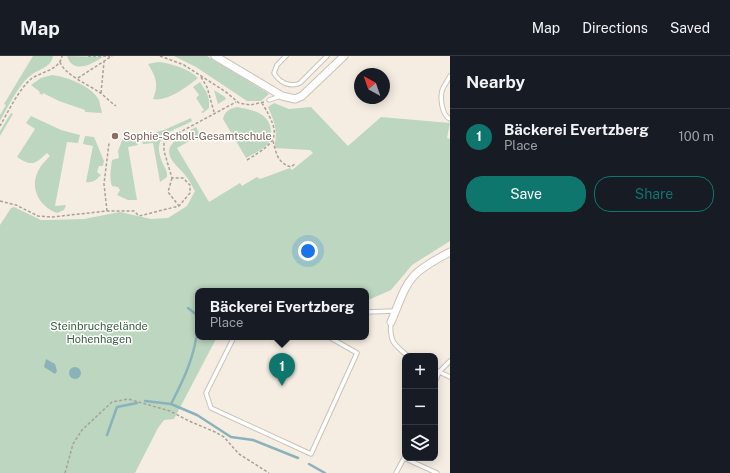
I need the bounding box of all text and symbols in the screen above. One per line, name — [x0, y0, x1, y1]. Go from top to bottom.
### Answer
text: Map — [20, 17, 60, 39]
text: Map — [532, 20, 560, 36]
text: Directions — [582, 20, 648, 36]
text: Saved — [670, 20, 710, 36]
north arrow — [354, 68, 390, 104]
text: Nearby — [466, 72, 525, 92]
text: Bäckerei Evertzberg — [504, 121, 649, 138]
text: 1 — [476, 129, 482, 144]
text: 100 m — [678, 129, 714, 144]
place label: Sophie-Scholl-Gesamtschule — [123, 130, 272, 142]
marker: Sophie-Scholl-Gesamtschule — [110, 131, 120, 141]
text: Place — [504, 138, 538, 153]
button: Save — [466, 176, 586, 212]
button: Share — [594, 176, 714, 212]
your location — [298, 241, 318, 261]
popup — [195, 288, 369, 340]
text: Bäckerei Evertzberg — [210, 298, 354, 315]
text: Place — [210, 315, 243, 330]
park label: Steinbruchgelände Hohenhagen — [50, 320, 148, 345]
pin: 1 — [269, 353, 295, 386]
map controls — [402, 353, 438, 461]
button: + — [402, 353, 438, 389]
button: − — [402, 389, 438, 425]
button: layers — [402, 425, 438, 461]

